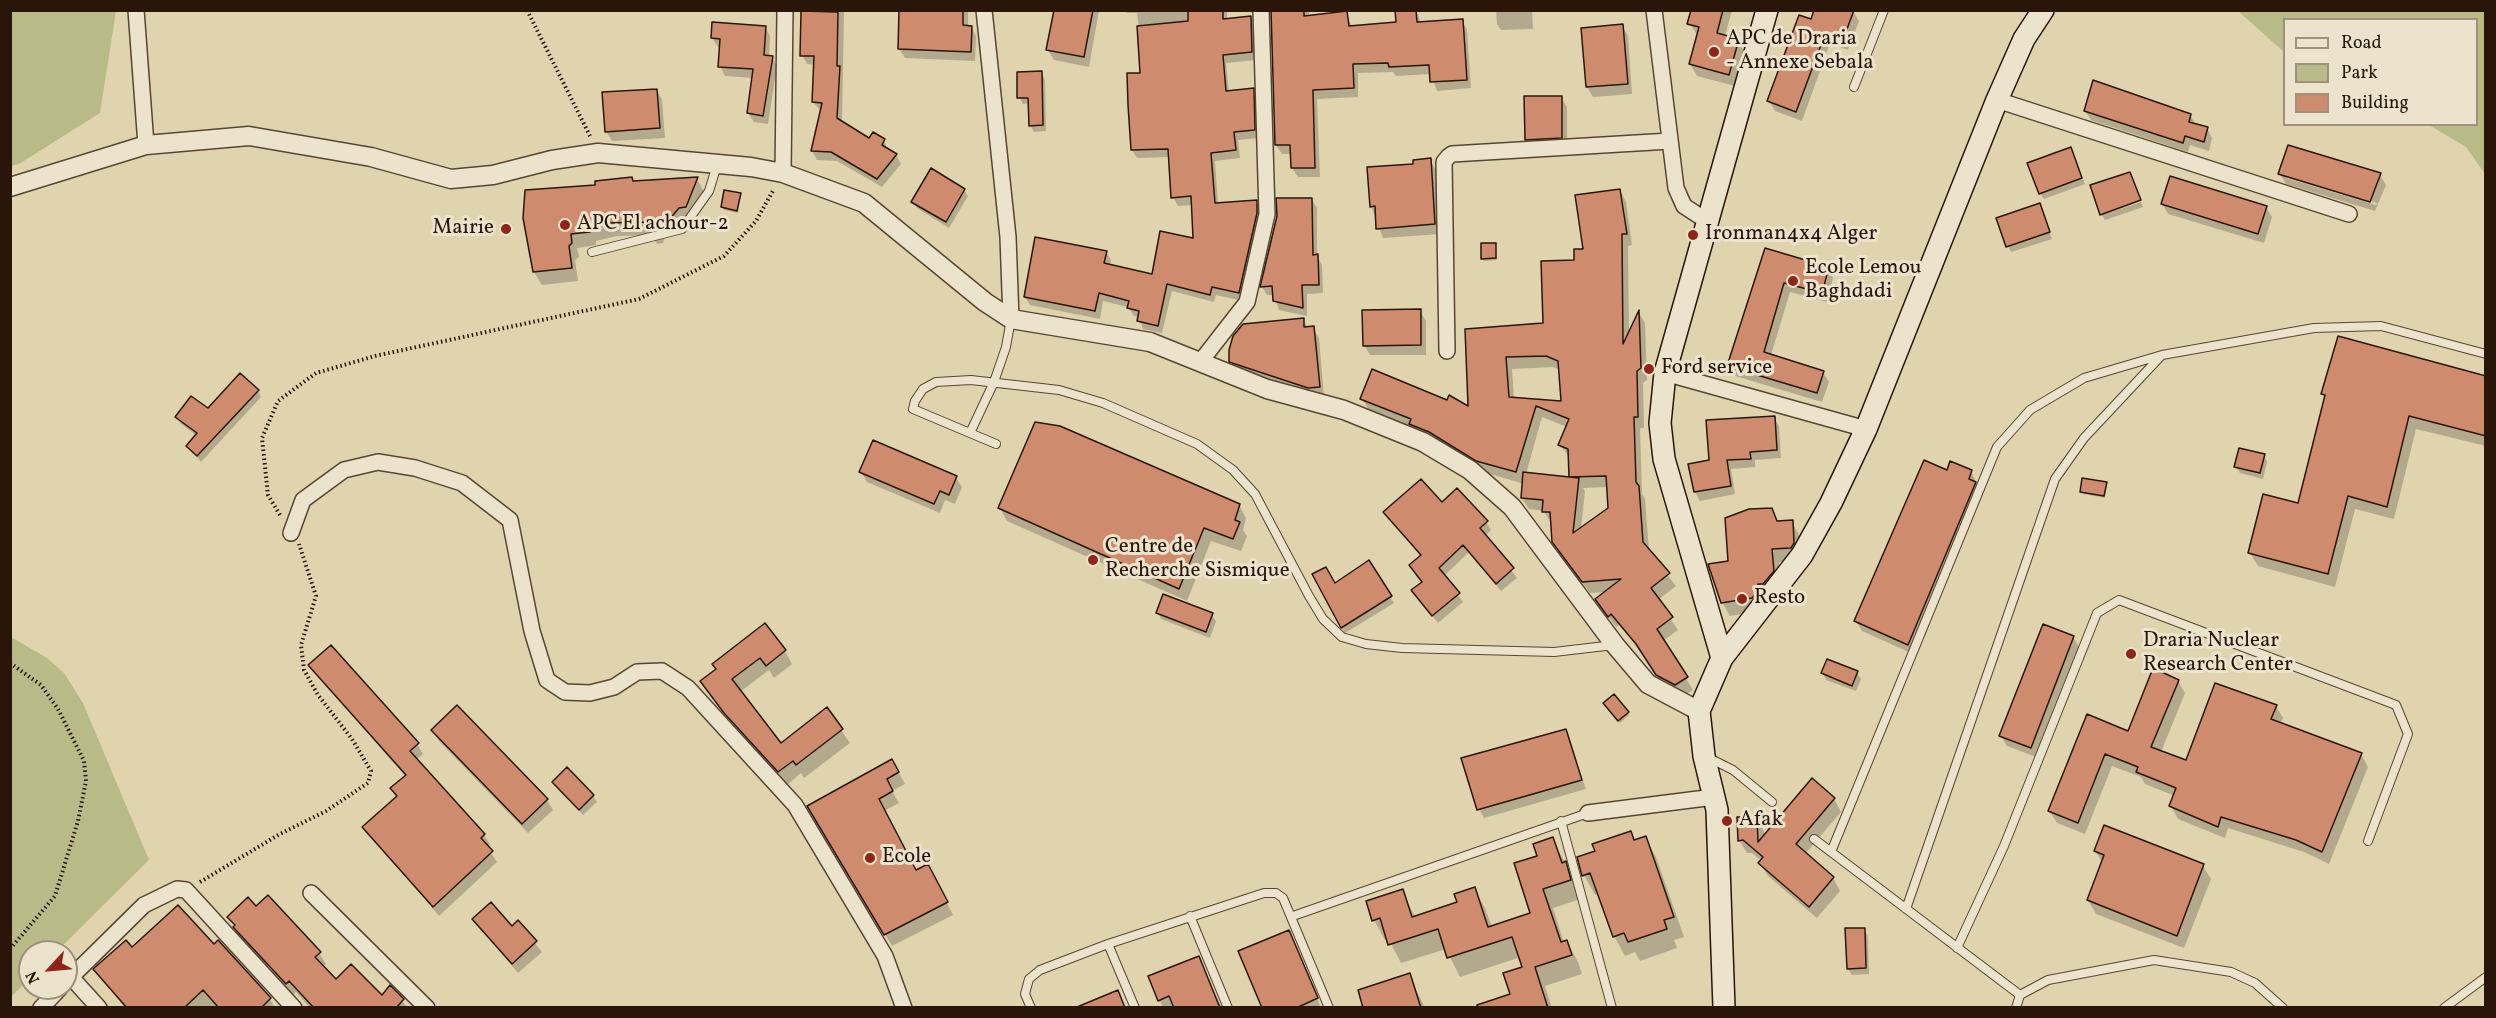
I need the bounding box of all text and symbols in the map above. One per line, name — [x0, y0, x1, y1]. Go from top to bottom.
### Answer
legend — [2283, 18, 2478, 126]
place label: APC de Draria - Annexe Sebala — [1726, 27, 1874, 77]
text: Road — [2341, 31, 2382, 56]
marker: APC de Draria - Annexe Sebala — [1707, 45, 1721, 59]
text: Park — [2341, 61, 2378, 86]
text: Building — [2341, 91, 2409, 116]
place label: APC El achour-2 — [577, 212, 729, 238]
place label: Mairie — [433, 216, 494, 242]
marker: APC El achour-2 — [558, 218, 572, 232]
marker: Mairie — [499, 222, 513, 236]
place label: Ironman4x4 Alger — [1705, 222, 1877, 248]
marker: Ironman4x4 Alger — [1686, 228, 1700, 242]
place label: Ecole Lemou Baghdadi — [1805, 256, 1922, 306]
marker: Ecole Lemou Baghdadi — [1786, 274, 1800, 288]
place label: Ford service — [1661, 356, 1772, 382]
marker: Ford service — [1642, 362, 1656, 376]
place label: Centre de Recherche Sismique — [1105, 535, 1290, 585]
marker: Centre de Recherche Sismique — [1086, 553, 1100, 567]
place label: Resto — [1754, 586, 1805, 612]
marker: Resto — [1735, 592, 1749, 606]
place label: Draria Nuclear Research Center — [2143, 629, 2293, 679]
marker: Draria Nuclear Research Center — [2124, 647, 2138, 661]
place label: Afak — [1739, 808, 1783, 834]
marker: Afak — [1720, 814, 1734, 828]
place label: Ecole — [882, 845, 931, 871]
marker: Ecole — [863, 851, 877, 865]
north arrow — [18, 940, 78, 1000]
text: N — [21, 967, 46, 987]

